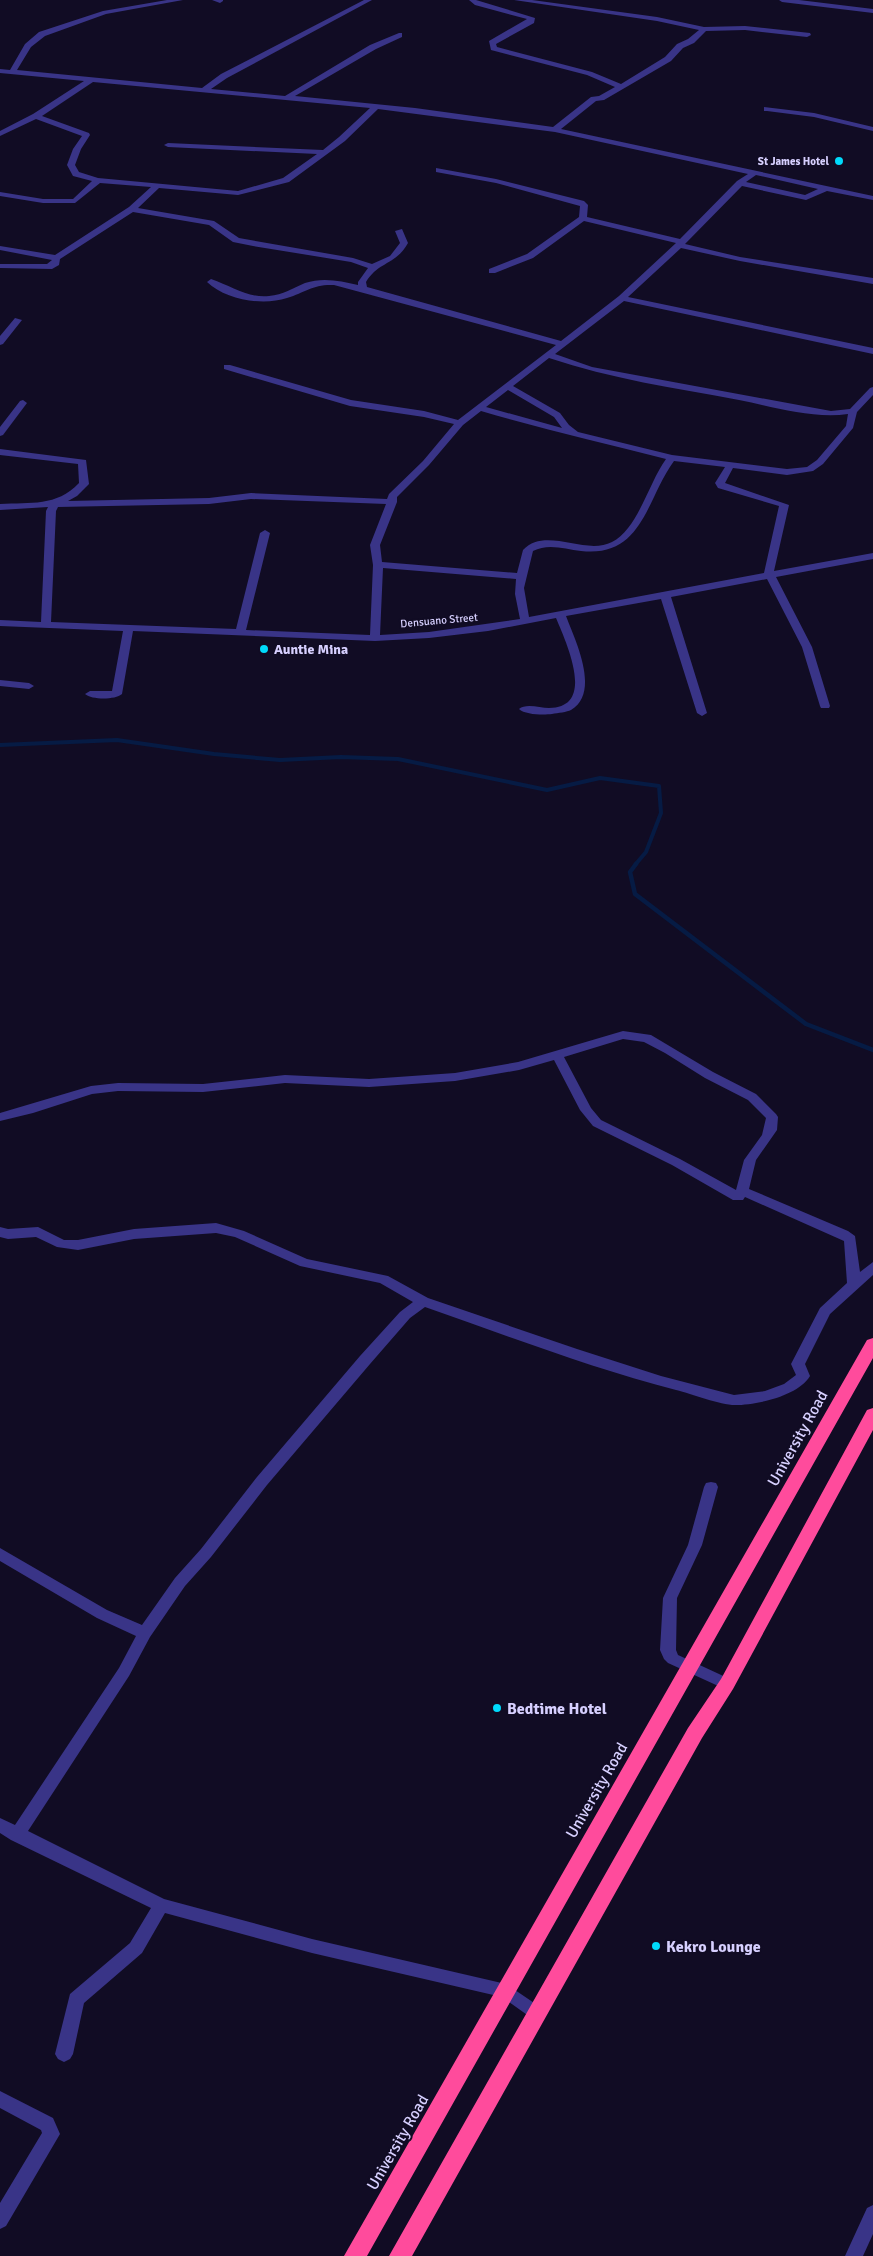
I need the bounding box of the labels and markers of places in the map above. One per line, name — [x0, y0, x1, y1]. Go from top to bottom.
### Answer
place label: St James Hotel — [758, 155, 830, 168]
marker: St James Hotel — [833, 155, 845, 167]
place label: Auntie Mina — [274, 641, 348, 658]
marker: Auntie Mina — [258, 643, 270, 655]
place label: Bedtime Hotel — [507, 1699, 607, 1719]
marker: Bedtime Hotel — [491, 1702, 503, 1714]
place label: Kekro Lounge — [666, 1937, 761, 1957]
marker: Kekro Lounge — [650, 1940, 662, 1952]

